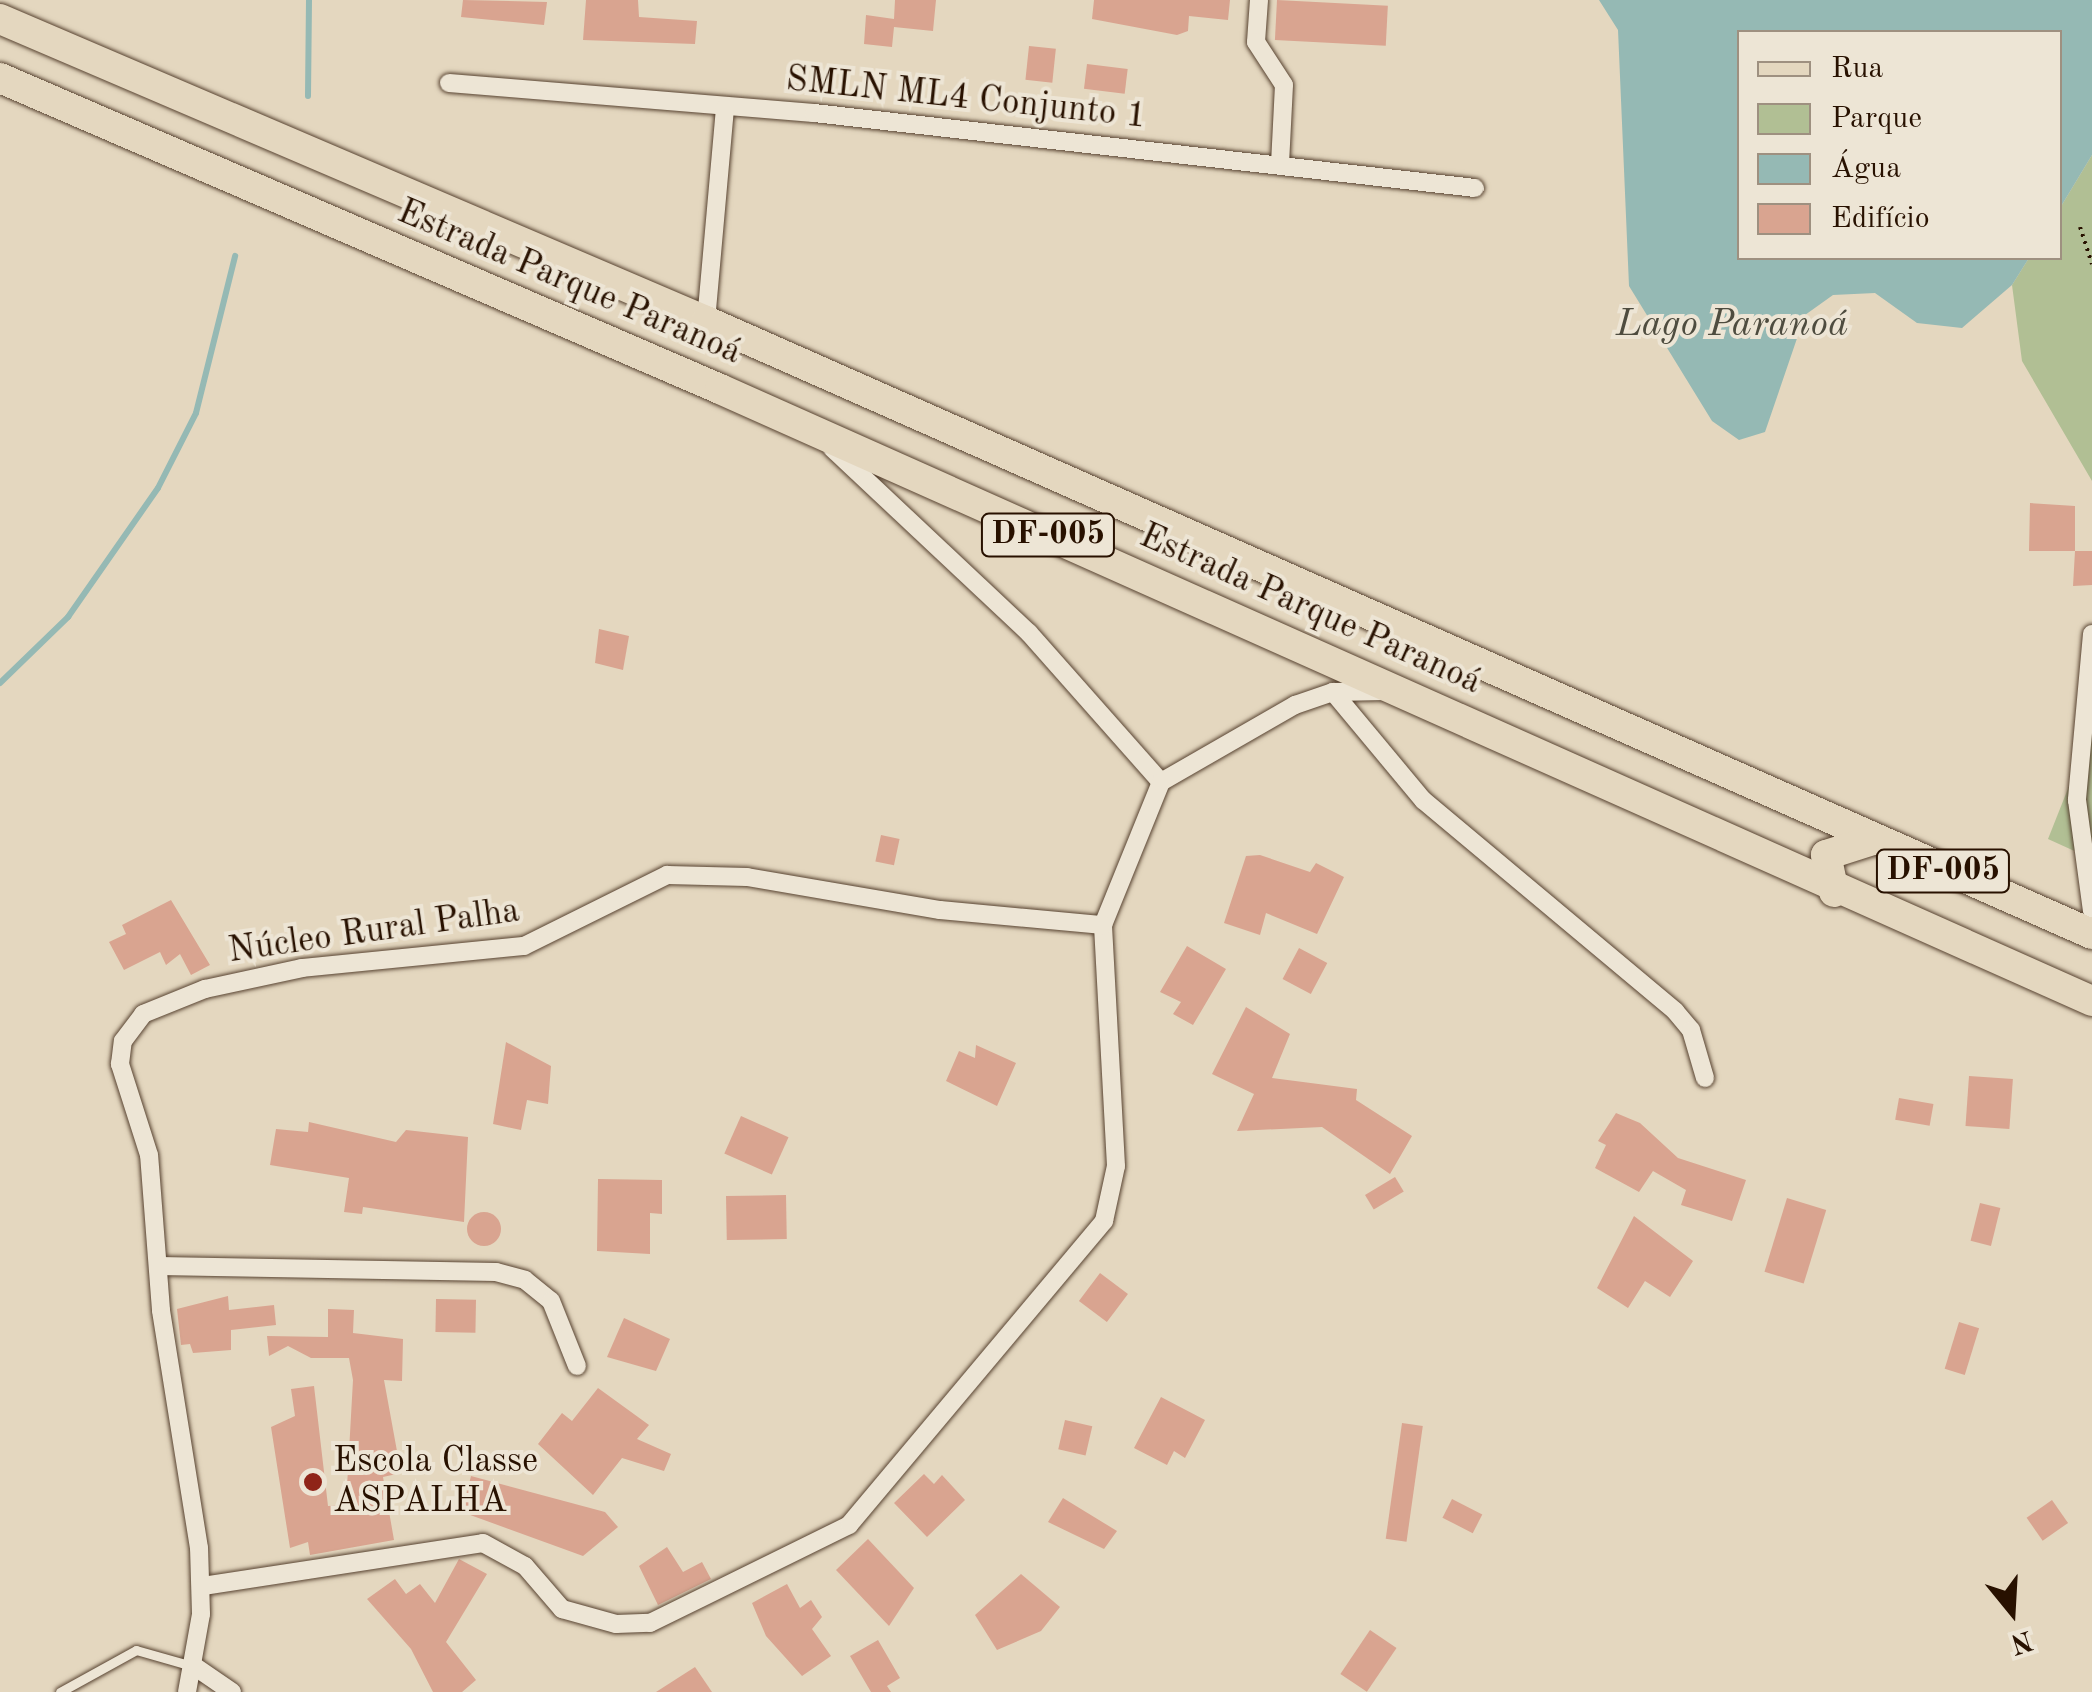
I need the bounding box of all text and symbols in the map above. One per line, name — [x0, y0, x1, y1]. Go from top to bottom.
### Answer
legend — [1737, 30, 2062, 260]
text: Rua — [1831, 54, 1883, 84]
street label: SMLN ML4 Conjunto 1 — [784, 59, 1148, 139]
text: Parque — [1831, 104, 1922, 134]
text: Água — [1831, 154, 1901, 184]
street label: Estrada Parque Paranoá — [391, 192, 747, 374]
text: Edifício — [1831, 204, 1930, 234]
water label: Lago Paranoá — [1616, 303, 1848, 349]
road number: DF-005 — [980, 508, 1116, 562]
street label: Estrada Parque Paranoá — [1133, 516, 1487, 704]
road number: DF-005 — [1876, 844, 2010, 898]
street label: Núcleo Rural Palha — [226, 891, 522, 973]
place label: Escola Classe ASPALHA — [333, 1441, 538, 1523]
marker: Escola Classe ASPALHA — [302, 1471, 324, 1493]
north arrow — [1962, 1562, 2062, 1662]
text: N — [2007, 1624, 2036, 1657]

